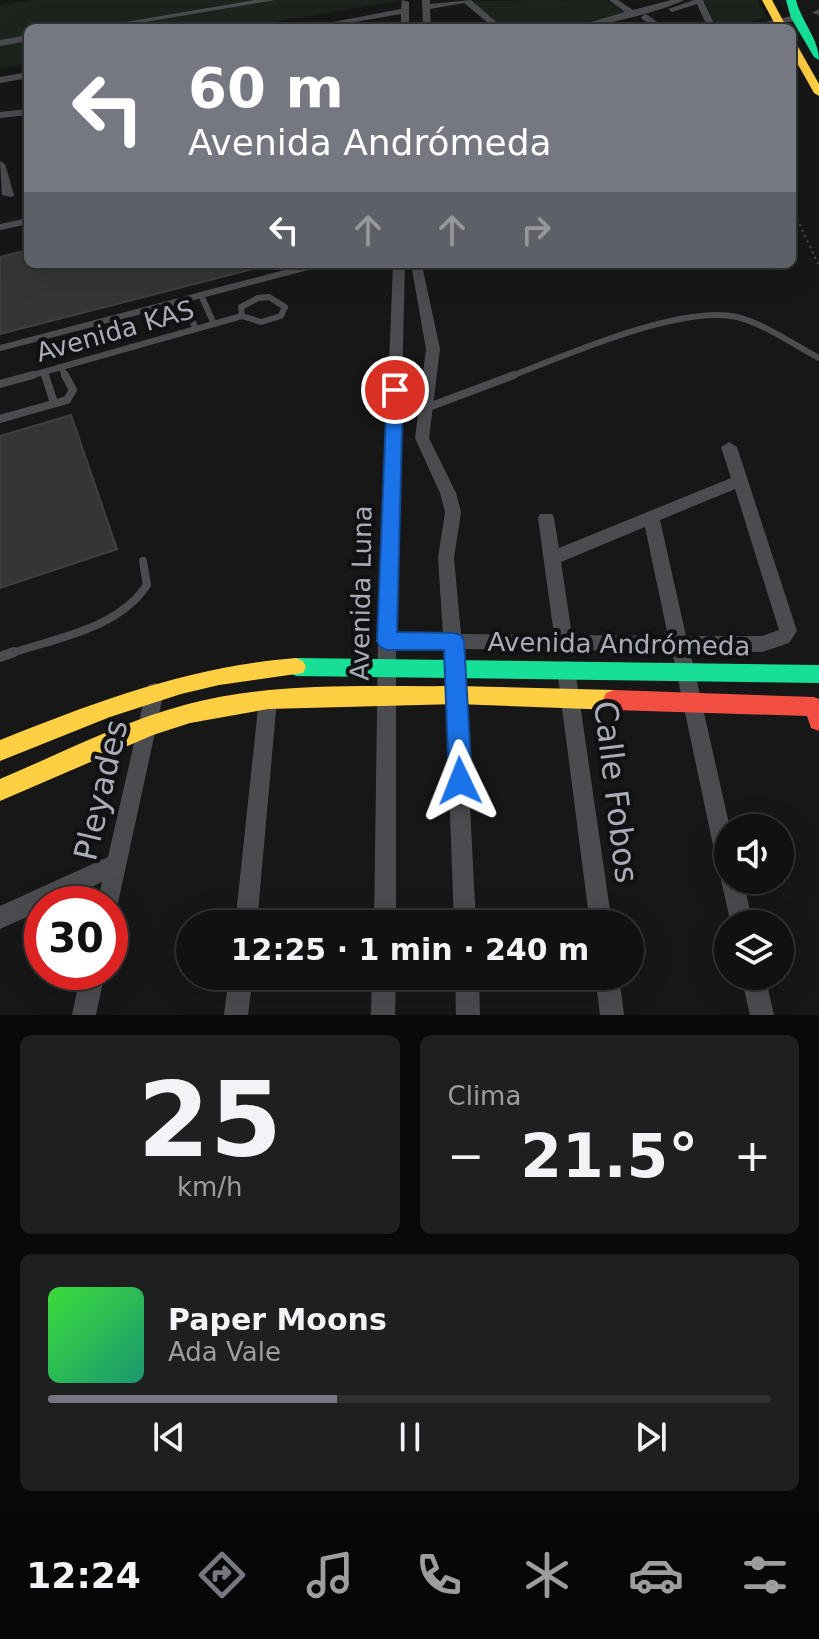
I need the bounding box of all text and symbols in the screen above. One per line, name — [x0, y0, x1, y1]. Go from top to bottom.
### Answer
text: 60 m — [188, 55, 344, 120]
icon: left — [56, 56, 160, 160]
text: Avenida Andrómeda — [188, 122, 552, 163]
icon: left — [262, 208, 306, 252]
icon: ahead — [346, 208, 390, 252]
icon: ahead — [430, 208, 474, 252]
icon: right — [514, 208, 558, 252]
street label: Avenida KAS — [33, 294, 197, 368]
pin — [361, 356, 429, 424]
icon: arrive — [373, 368, 417, 412]
street label: Avenida Luna — [344, 505, 378, 681]
street label: Avenida Andrómeda — [487, 627, 751, 661]
street label: Calle Fobos — [586, 699, 646, 885]
street label: Pleyades — [66, 716, 136, 864]
position arrow — [418, 739, 502, 823]
map controls — [714, 814, 794, 990]
button: sound — [714, 814, 794, 894]
speed limit sign: 30 — [24, 886, 128, 990]
button: layers — [714, 910, 794, 990]
text: 12:25 · 1 min · 240 m — [231, 932, 589, 967]
text: 25 — [137, 1059, 282, 1181]
text: Clima — [448, 1081, 521, 1111]
text: 21.5° — [520, 1121, 698, 1191]
text: − — [448, 1130, 484, 1181]
text: + — [734, 1130, 771, 1181]
text: km/h — [177, 1172, 243, 1202]
text: Paper Moons — [168, 1302, 387, 1337]
text: Ada Vale — [168, 1337, 281, 1367]
icon: previous — [147, 1415, 191, 1459]
icon: pause — [388, 1415, 432, 1459]
icon: next — [629, 1415, 673, 1459]
icon: directions — [194, 1547, 250, 1603]
icon: music — [302, 1547, 358, 1603]
icon: phone — [411, 1547, 467, 1603]
icon: climate — [519, 1547, 575, 1603]
icon: car — [628, 1547, 684, 1603]
icon: filters — [737, 1547, 793, 1603]
text: 12:24 — [26, 1555, 141, 1596]

